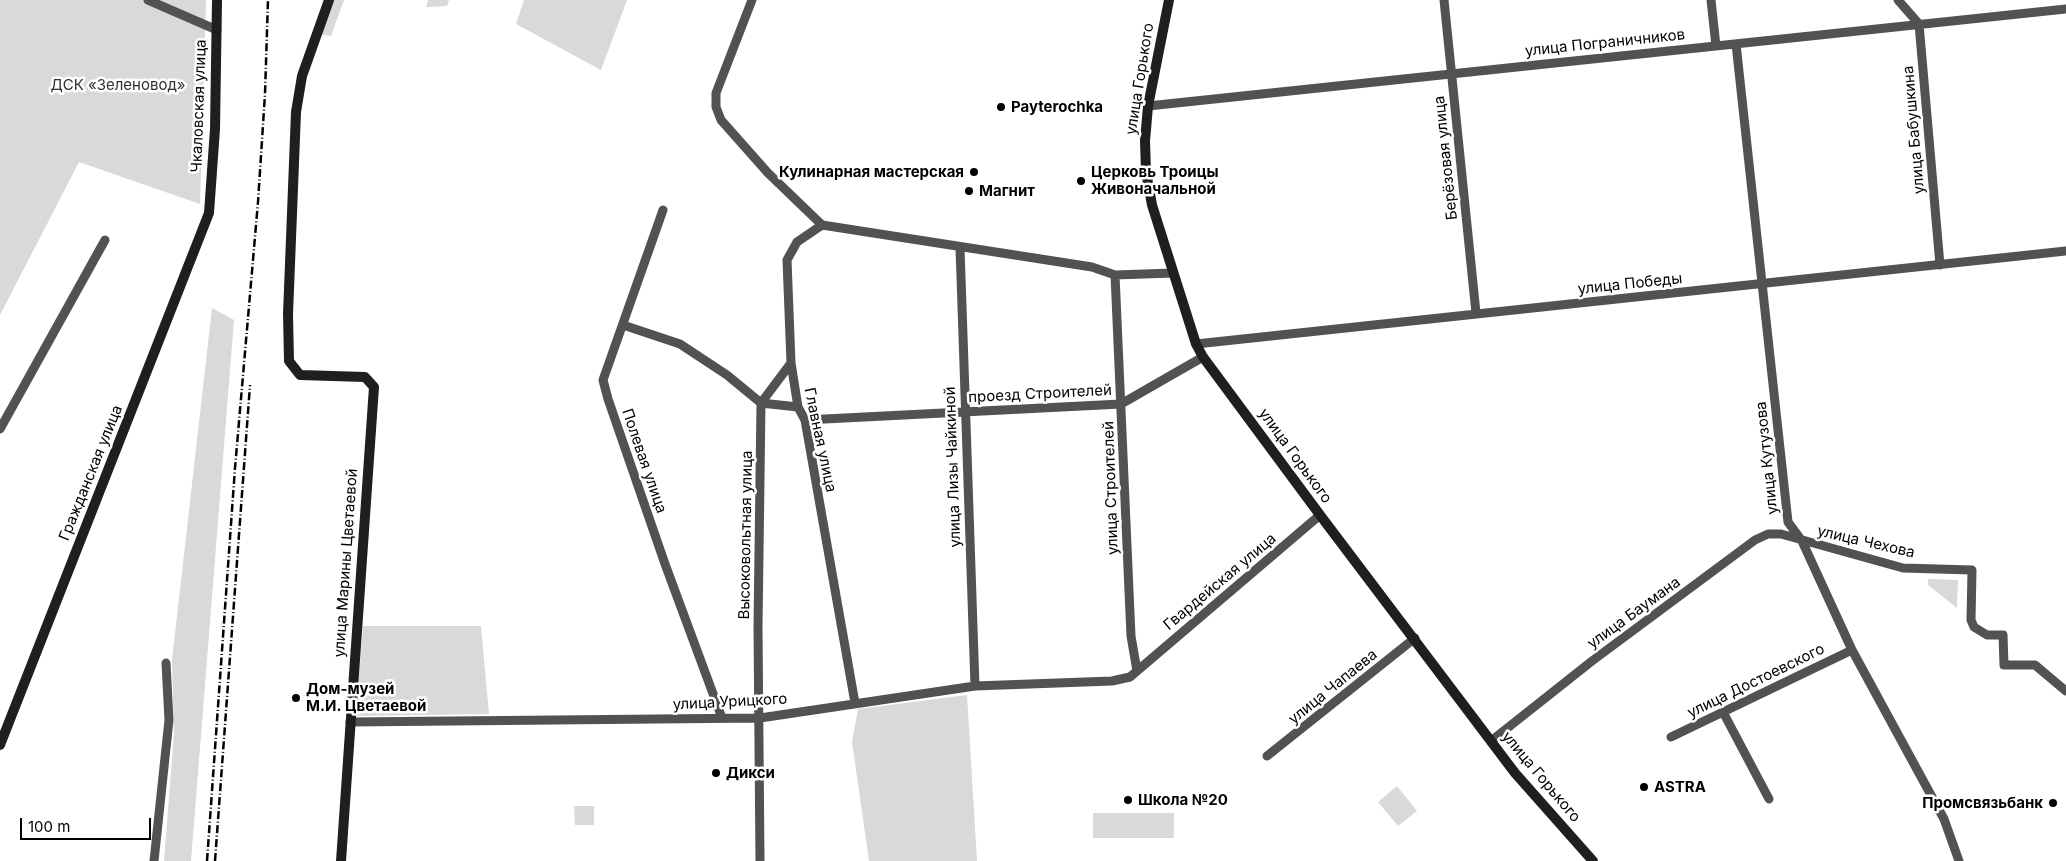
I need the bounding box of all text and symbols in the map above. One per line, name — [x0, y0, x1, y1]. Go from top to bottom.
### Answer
street label: улица Горького — [1122, 22, 1158, 136]
street label: улица Пограничников — [1524, 26, 1686, 60]
street label: Чкаловская улица — [188, 39, 210, 173]
street label: улица Бабушкина — [1899, 65, 1929, 195]
park label: ДСК «Зеленовод» — [50, 76, 186, 94]
street label: Берёзовая улица — [1431, 95, 1461, 221]
place label: Payterochka — [1011, 98, 1103, 116]
marker: Payterochka — [995, 101, 1007, 113]
place label: Кулинарная мастерская — [779, 163, 964, 181]
place label: Церковь Троицы Живоначальной — [1091, 163, 1219, 198]
marker: Кулинарная мастерская — [968, 166, 980, 178]
marker: Церковь Троицы Живоначальной — [1075, 175, 1087, 187]
place label: Магнит — [979, 182, 1035, 200]
marker: Магнит — [963, 185, 975, 197]
street label: улица Победы — [1577, 270, 1683, 298]
street label: проезд Строителей — [968, 381, 1112, 407]
street label: Главная улица — [800, 386, 840, 494]
street label: улица Лизы Чайкиной — [941, 386, 965, 548]
street label: улица Кутузова — [1752, 401, 1782, 515]
street label: Гражданская улица — [56, 403, 126, 543]
street label: улица Горького — [1255, 405, 1335, 507]
street label: Полевая улица — [618, 406, 670, 516]
street label: улица Строителей — [1100, 421, 1122, 555]
street label: Высоковольтная улица — [736, 450, 756, 620]
street label: улица Марины Цветаевой — [330, 468, 362, 658]
street label: улица Чехова — [1816, 522, 1916, 562]
street label: Гвардейская улица — [1160, 530, 1280, 634]
street label: улица Баумана — [1584, 573, 1684, 653]
street label: улица Достоевского — [1685, 640, 1827, 722]
street label: улица Чапаева — [1285, 646, 1381, 728]
place label: Дом-музей М.И. Цветаевой — [306, 680, 426, 715]
street label: улица Урицкого — [672, 690, 788, 714]
marker: Дом-музей М.И. Цветаевой — [290, 692, 302, 704]
street label: улица Горького — [1498, 728, 1584, 826]
place label: Дикси — [726, 764, 775, 782]
marker: Дикси — [710, 767, 722, 779]
place label: ASTRA — [1654, 778, 1706, 796]
marker: ASTRA — [1638, 781, 1650, 793]
place label: Школа №20 — [1138, 791, 1228, 809]
marker: Школа №20 — [1122, 794, 1134, 806]
place label: Промсвязьбанк — [1922, 794, 2043, 812]
marker: Промсвязьбанк — [2047, 797, 2059, 809]
scale bar — [22, 808, 154, 840]
text: 100 m — [28, 817, 70, 836]

